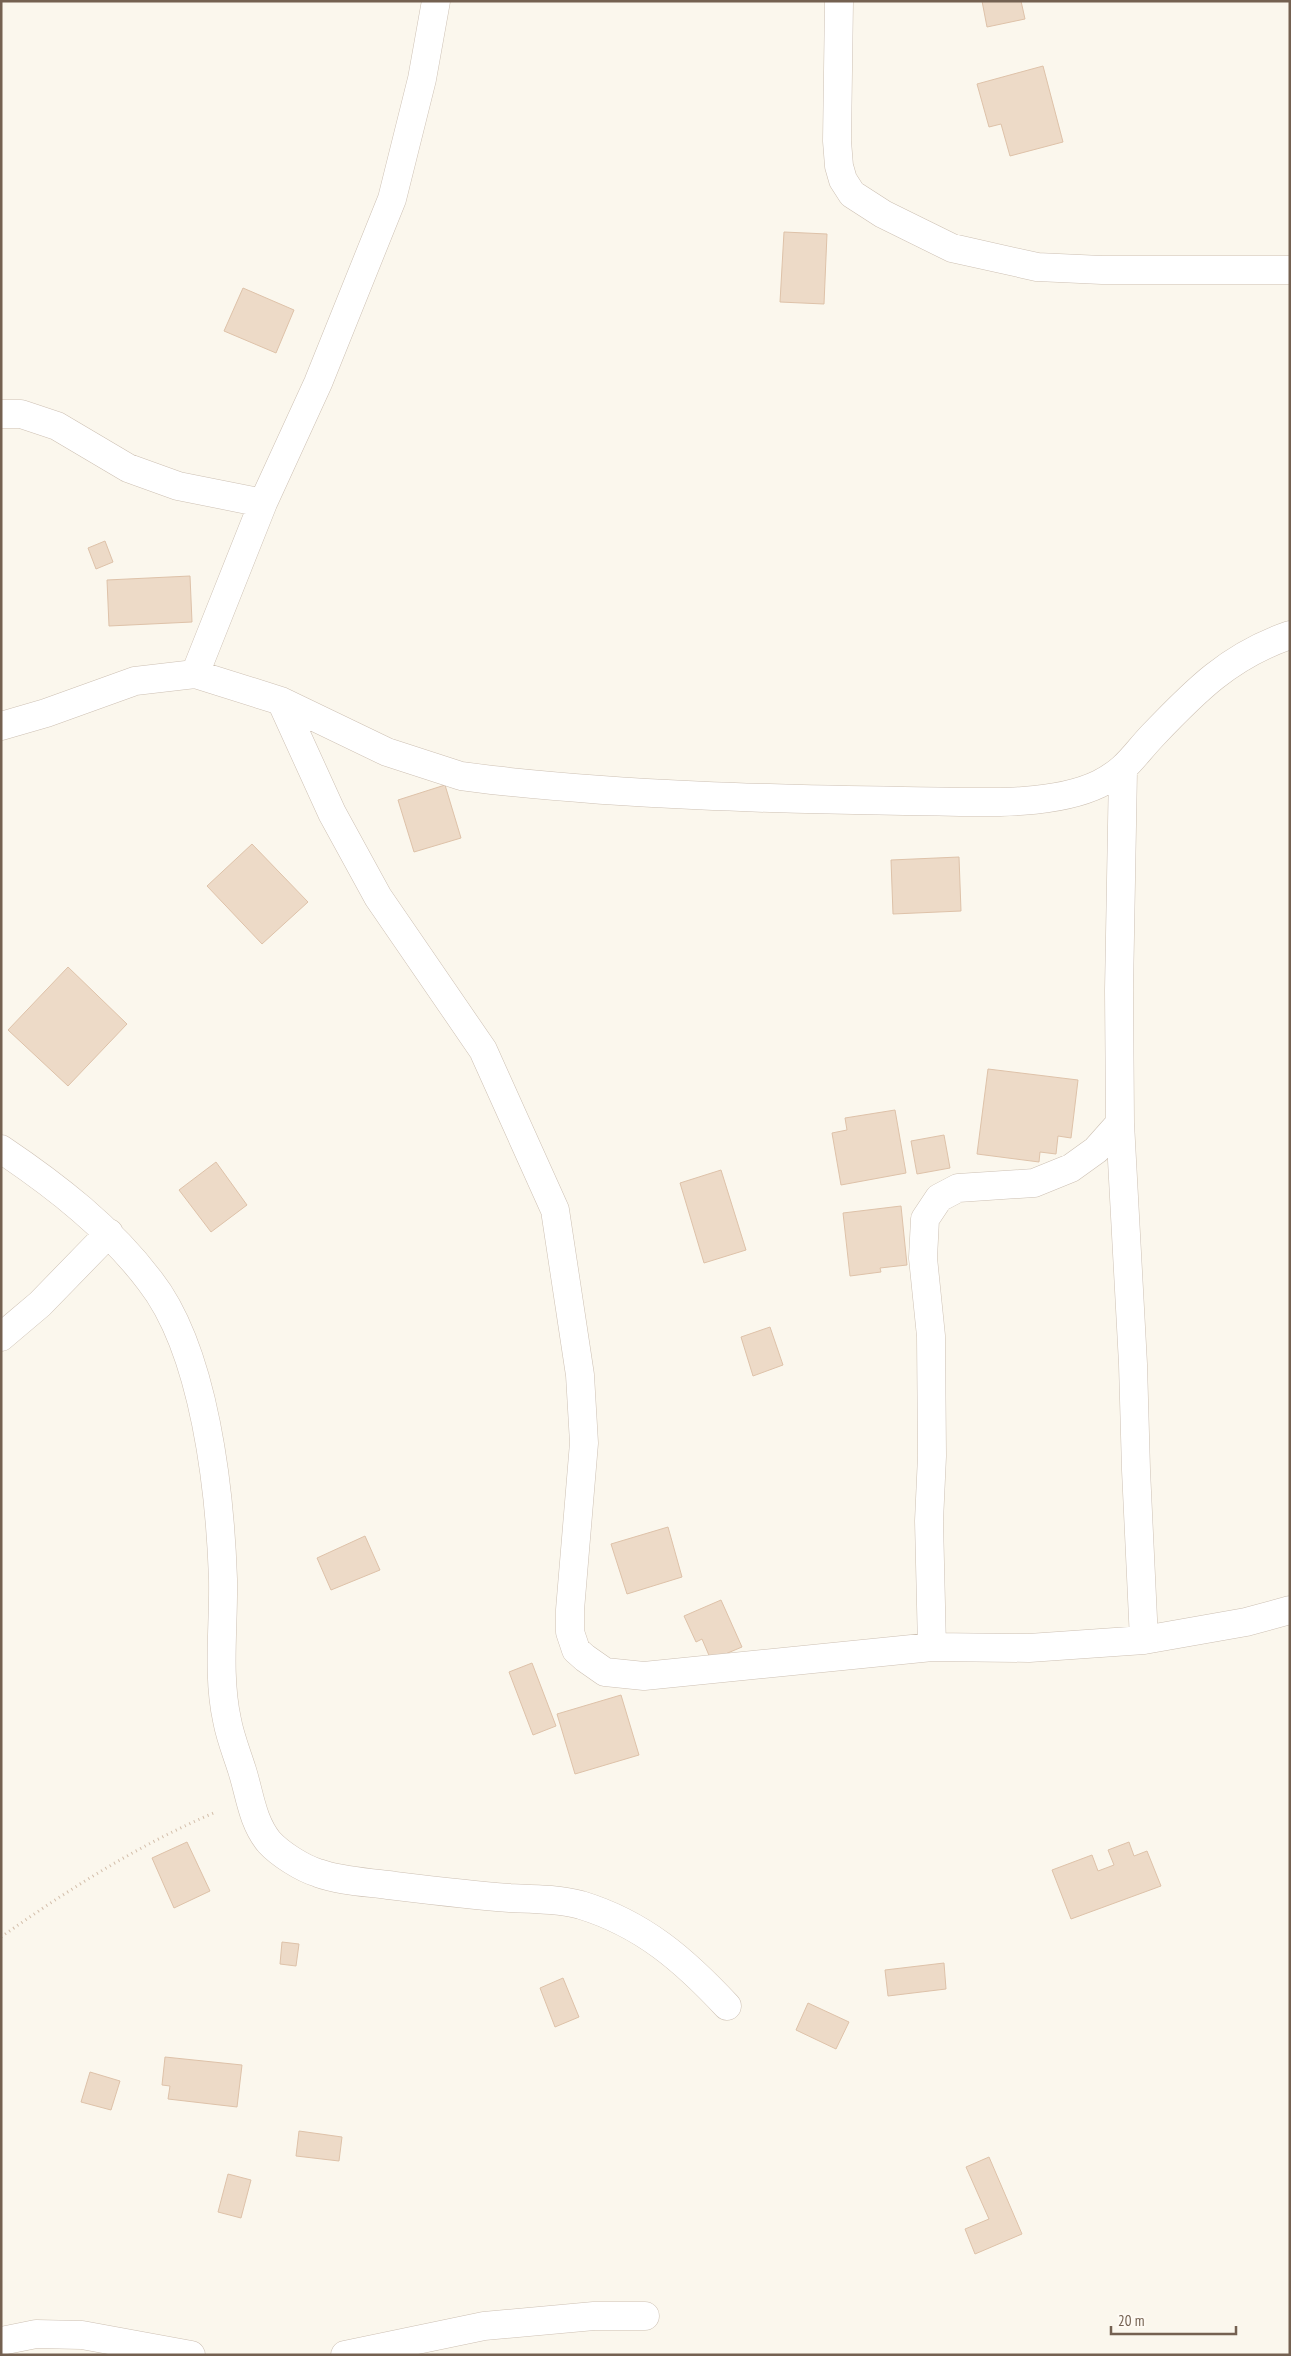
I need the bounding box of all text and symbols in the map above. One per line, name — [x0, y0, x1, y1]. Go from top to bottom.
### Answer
scale bar — [1111, 2304, 1236, 2336]
text: 20 m — [1118, 2311, 1144, 2330]

